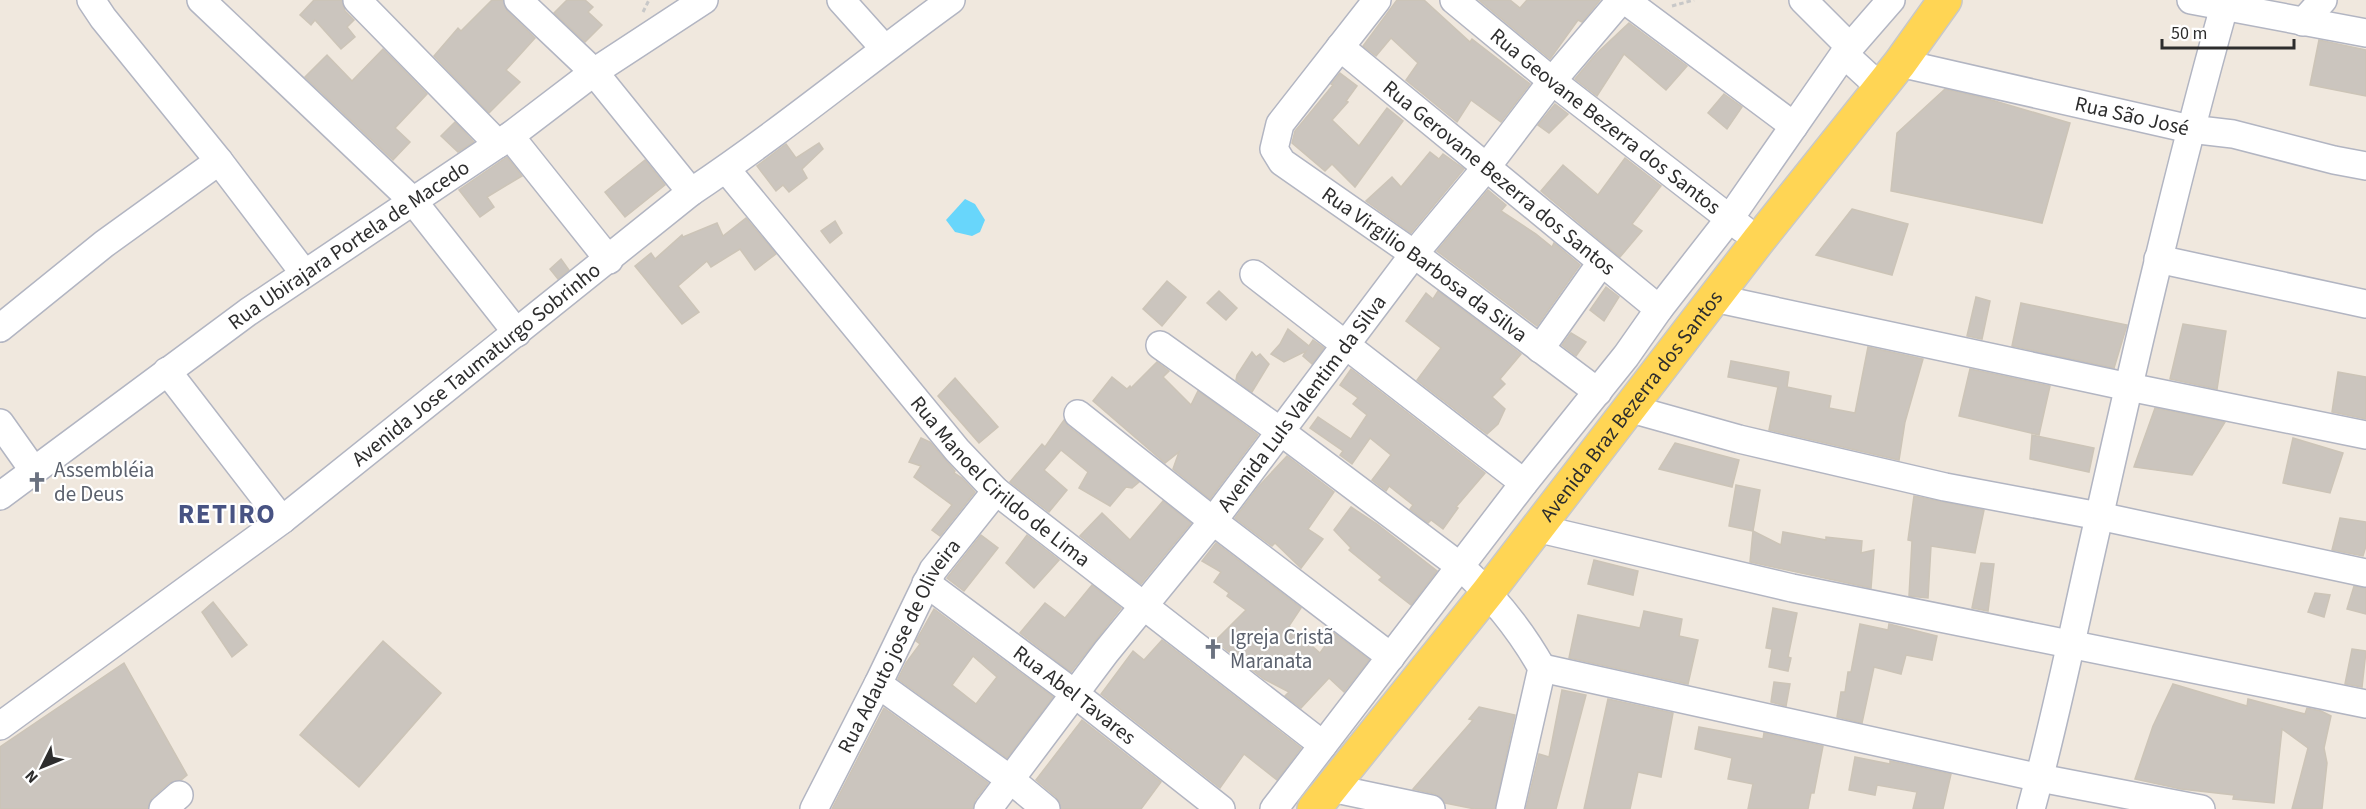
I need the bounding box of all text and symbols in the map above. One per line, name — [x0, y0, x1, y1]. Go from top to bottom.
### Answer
scale bar — [2162, 12, 2294, 50]
street label: Rua Geovane Bezerra dos Santos — [1484, 21, 1727, 222]
text: 50 m — [2171, 21, 2207, 46]
street label: Rua Gerovane Bezerra dos Santos — [1376, 73, 1622, 282]
street label: Rua São José — [2072, 88, 2192, 143]
street label: Rua Ubirajara Portela de Macedo — [222, 152, 475, 337]
street label: Rua Virgilio Barbosa da Silva — [1316, 179, 1534, 349]
street label: Avenida Jose Taumaturgo Sobrinho — [345, 255, 607, 473]
street label: Avenida Braz Bezerra dos Santos — [1533, 284, 1730, 528]
street label: Avenida LuIs Valentim da Silva — [1210, 288, 1393, 518]
street label: Rua Manoel Cirildo de Lima — [903, 389, 1097, 574]
place label: Assembléia de Deus — [54, 455, 154, 509]
church icon: Assembléia de Deus — [25, 470, 49, 494]
district label: RETIRO — [178, 495, 276, 534]
street label: Rua Adauto jose de Oliveira — [830, 532, 968, 758]
place label: Igreja Cristã Maranata — [1230, 622, 1334, 676]
church icon: Igreja Cristã Maranata — [1201, 637, 1225, 661]
street label: Rua Abel Tavares — [1007, 638, 1143, 752]
north arrow — [12, 737, 72, 797]
text: N — [20, 765, 43, 788]

